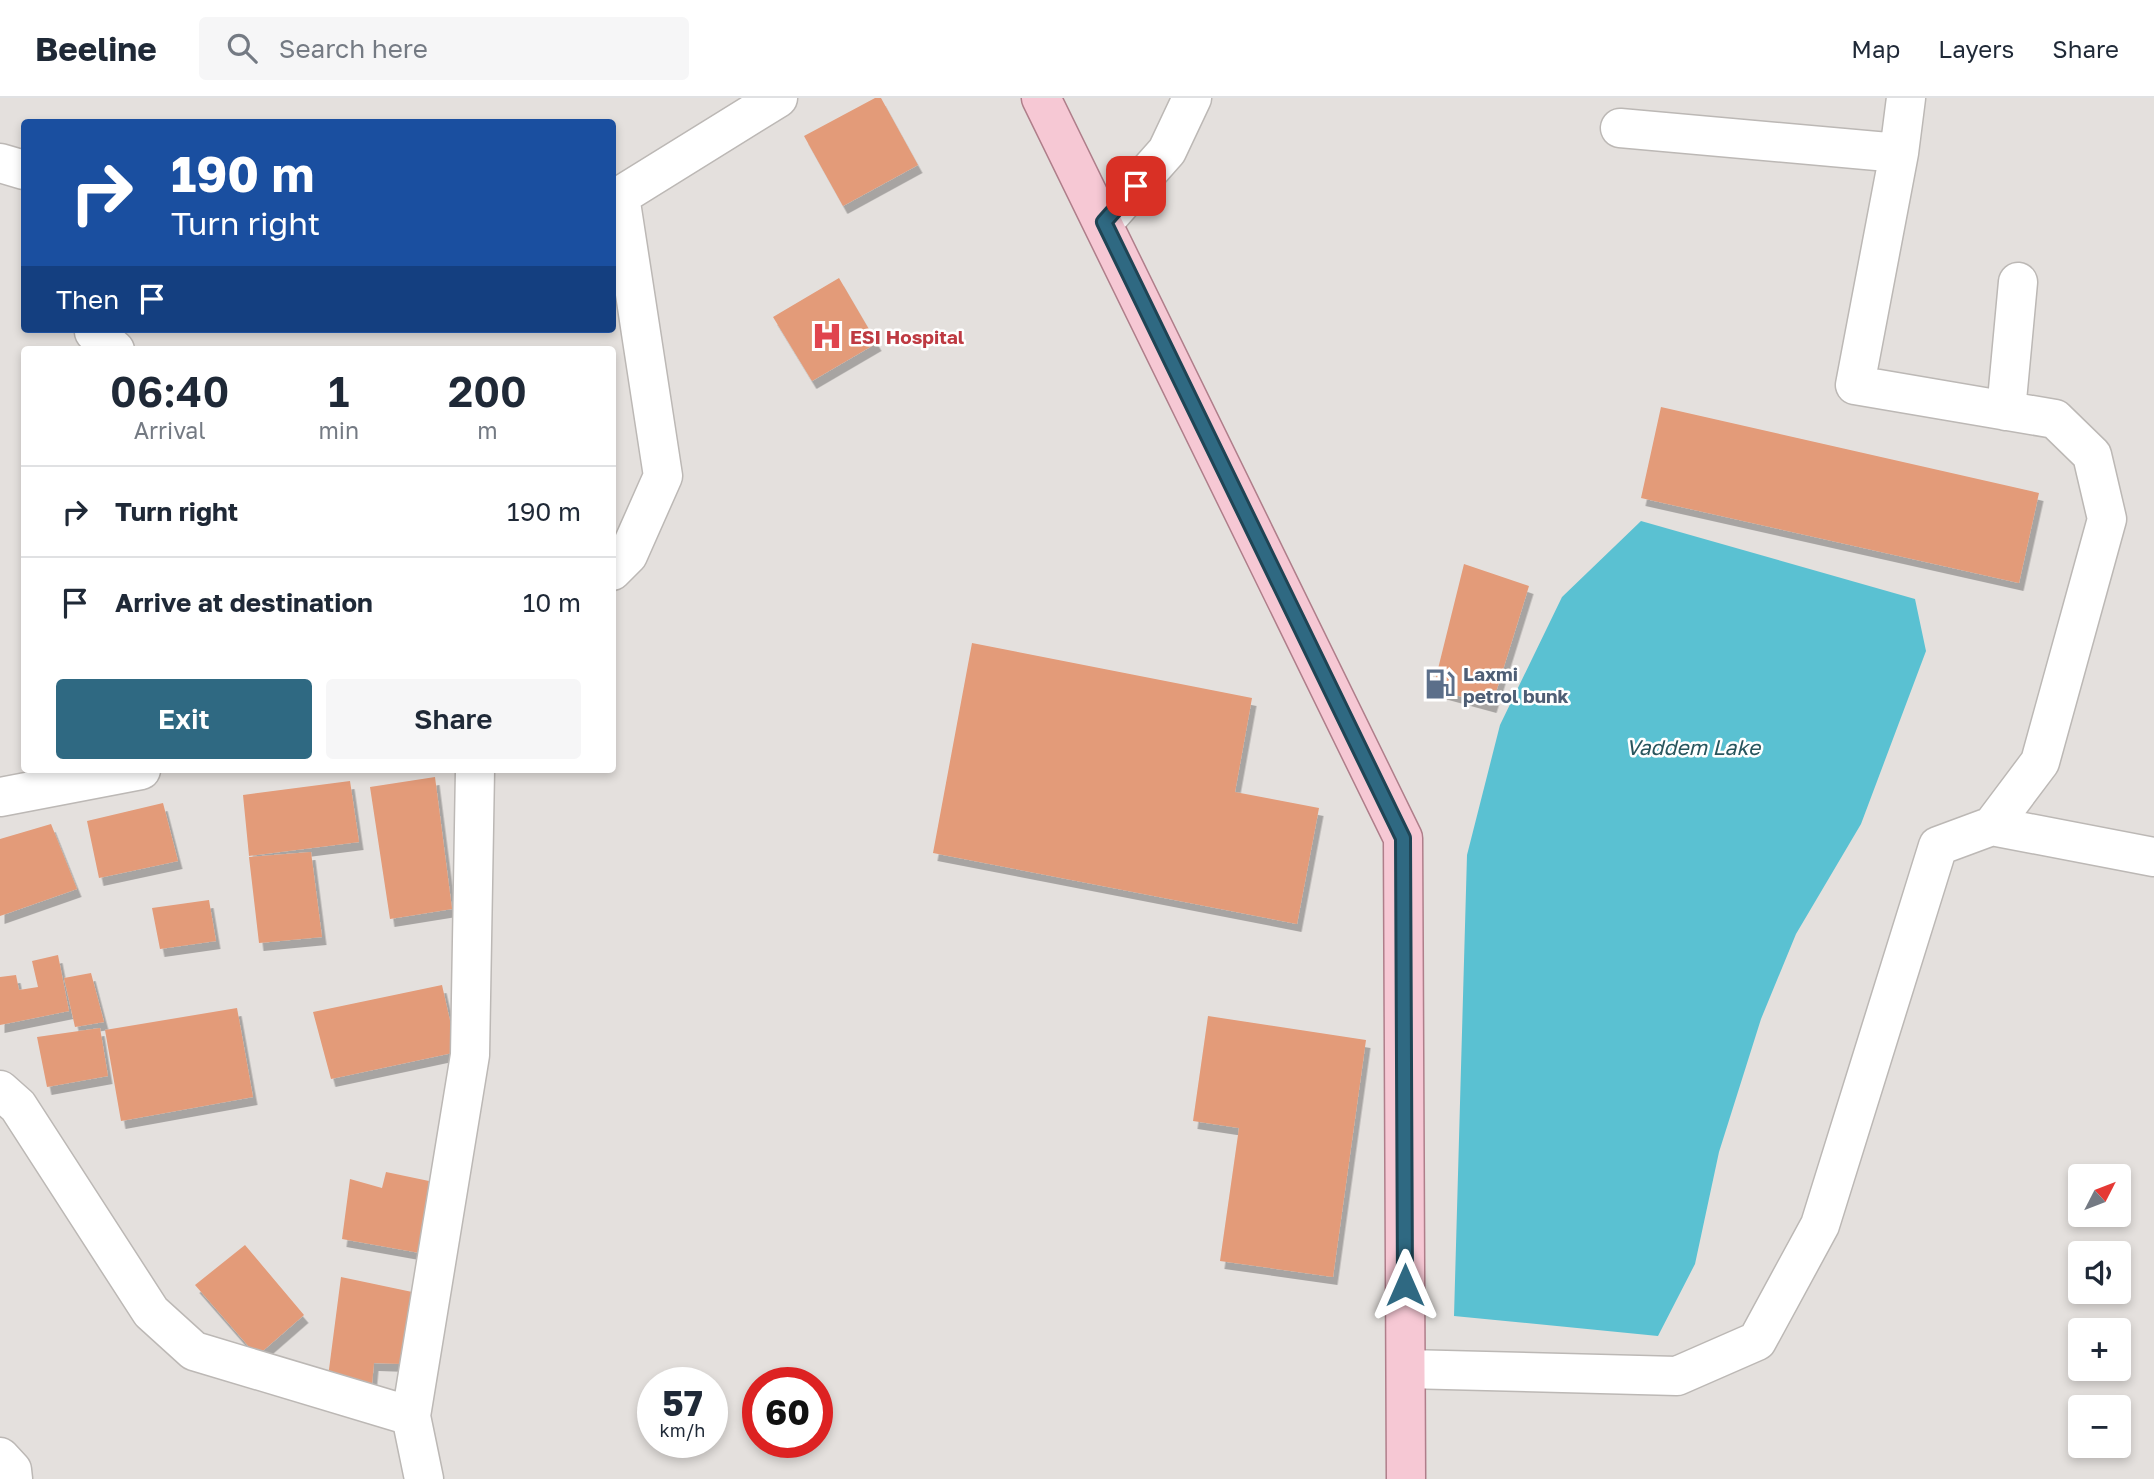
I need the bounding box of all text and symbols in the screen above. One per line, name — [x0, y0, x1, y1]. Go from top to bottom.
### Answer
search box — [199, 17, 689, 80]
text: Beeline — [35, 29, 157, 68]
icon: search — [223, 29, 261, 67]
text: Search here — [279, 33, 428, 64]
text: Map — [1851, 34, 1900, 63]
text: Layers — [1938, 34, 2014, 63]
text: Share — [2052, 34, 2119, 63]
text: 190 m — [171, 144, 314, 203]
icon: right — [56, 147, 147, 238]
pin — [1106, 156, 1166, 216]
icon: arrive — [1117, 167, 1155, 205]
text: Turn right — [171, 204, 320, 242]
icon: arrive — [133, 280, 171, 318]
text: Then — [56, 284, 119, 315]
hospital icon: ESI Hospital — [810, 319, 844, 353]
place label: ESI Hospital — [850, 325, 964, 348]
text: 06:40 — [110, 366, 229, 416]
text: 1 — [328, 366, 349, 416]
text: 200 — [448, 366, 527, 416]
text: Arrival — [134, 416, 206, 444]
text: min — [318, 416, 359, 444]
text: m — [477, 416, 498, 444]
icon: right — [56, 493, 94, 531]
text: Turn right — [115, 496, 238, 527]
text: 190 m — [507, 496, 581, 527]
icon: arrive — [56, 584, 94, 622]
text: Arrive at destination — [115, 587, 373, 618]
text: 10 m — [523, 587, 581, 618]
place label: Laxmi petrol bunk — [1463, 662, 1569, 707]
fuel station icon: Laxmi petrol bunk — [1423, 667, 1457, 701]
button: Exit — [56, 679, 312, 759]
button: Share — [326, 679, 581, 759]
water label: Vaddem Lake — [1626, 734, 1762, 760]
north arrow — [2068, 1164, 2132, 1227]
map controls — [2068, 1164, 2131, 1458]
button: sound — [2068, 1241, 2131, 1304]
position arrow — [1368, 1248, 1442, 1322]
button: + — [2068, 1318, 2131, 1381]
speed limit sign: 60 — [742, 1367, 833, 1458]
text: 57 — [662, 1382, 703, 1424]
button: − — [2068, 1395, 2131, 1458]
text: km/h — [660, 1419, 705, 1441]

